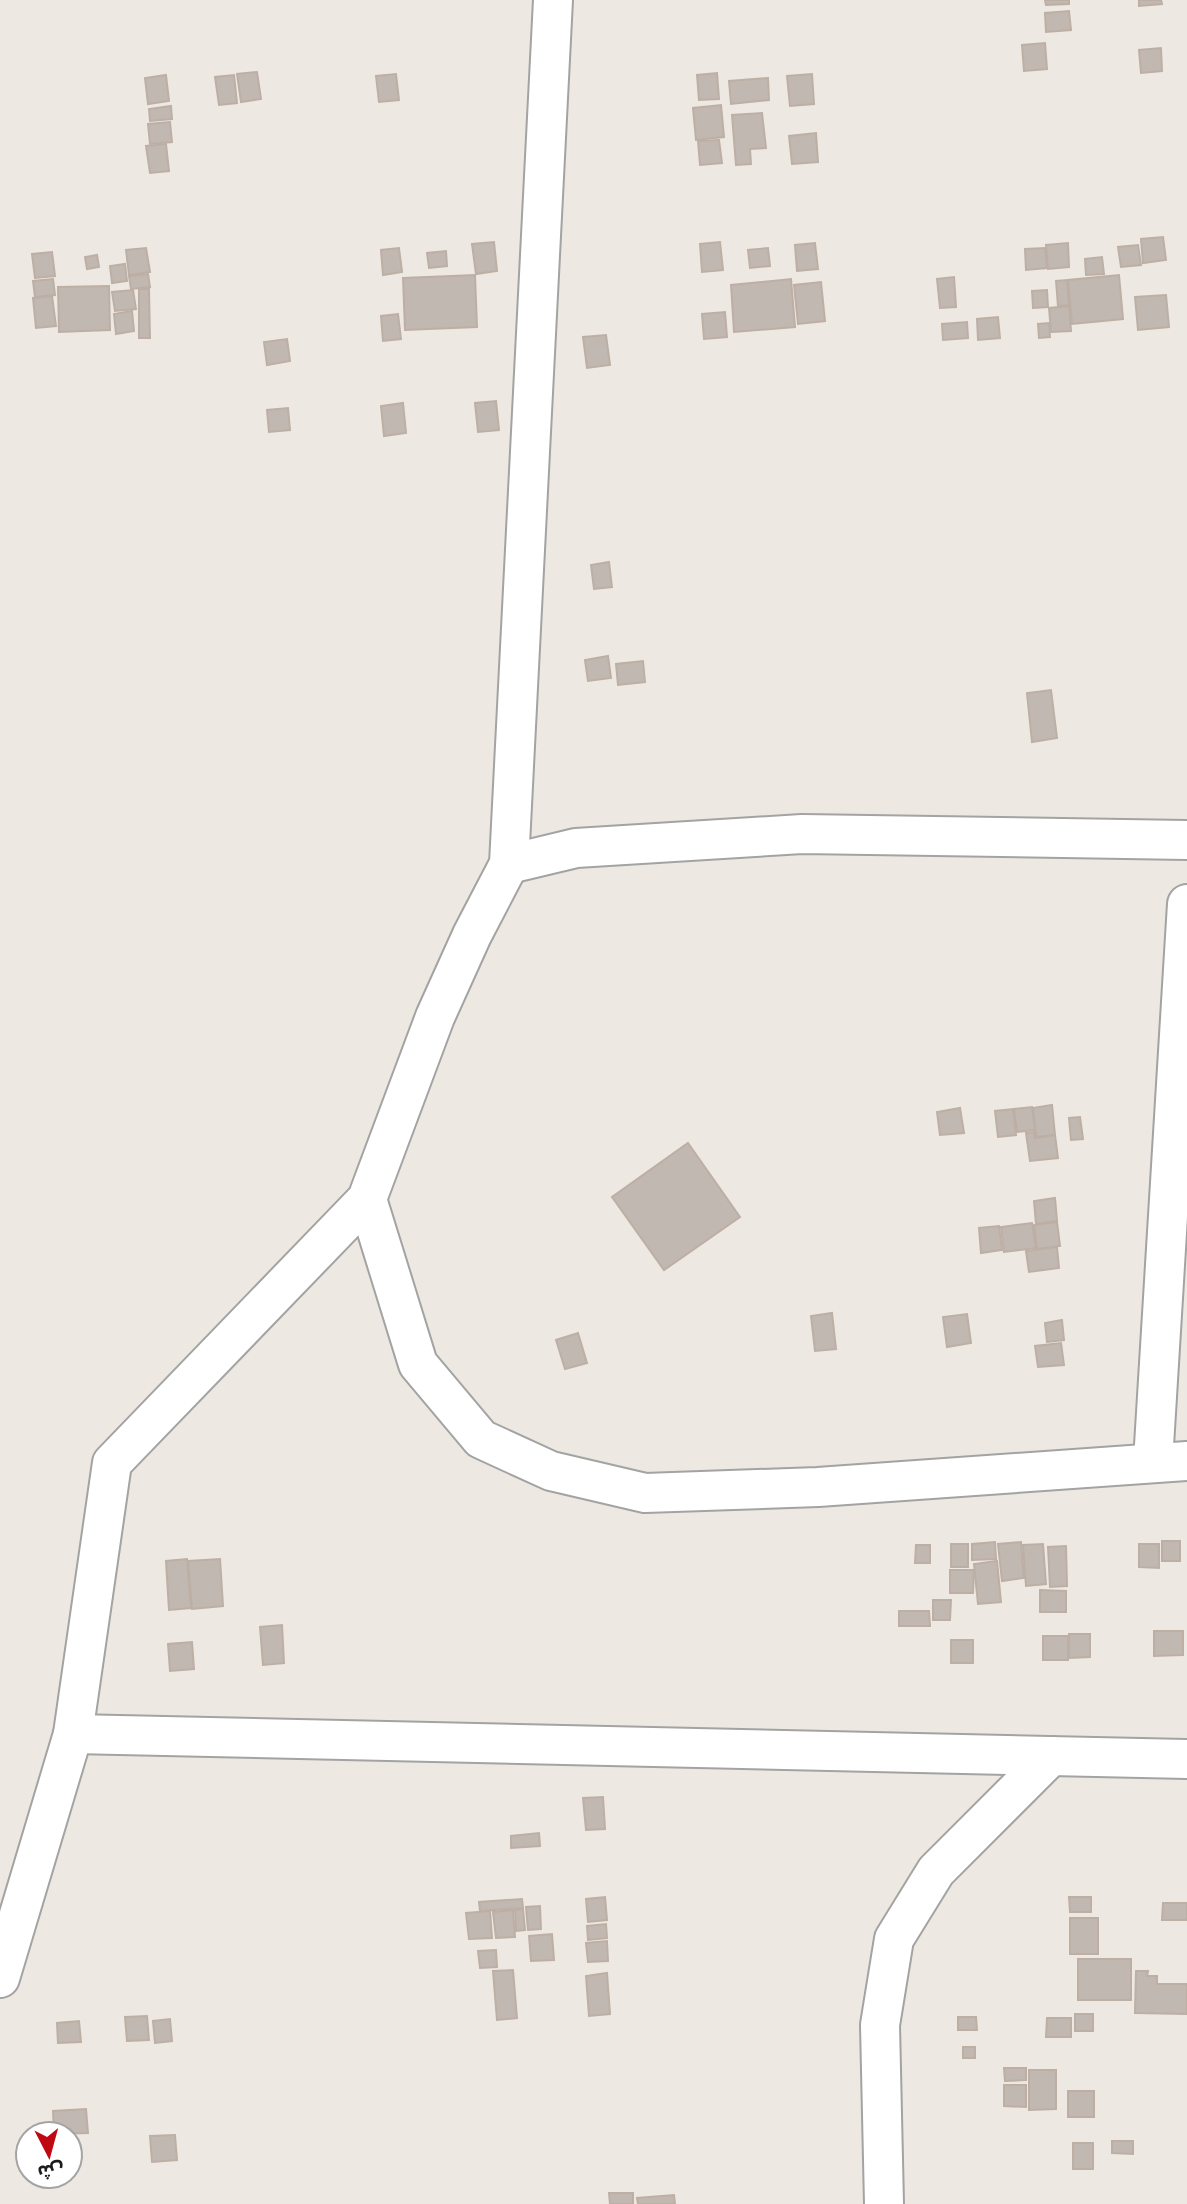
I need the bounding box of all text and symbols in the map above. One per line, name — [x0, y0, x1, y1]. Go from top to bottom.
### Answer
north arrow — [14, 2120, 84, 2190]
text: ش — [37, 2160, 65, 2184]

